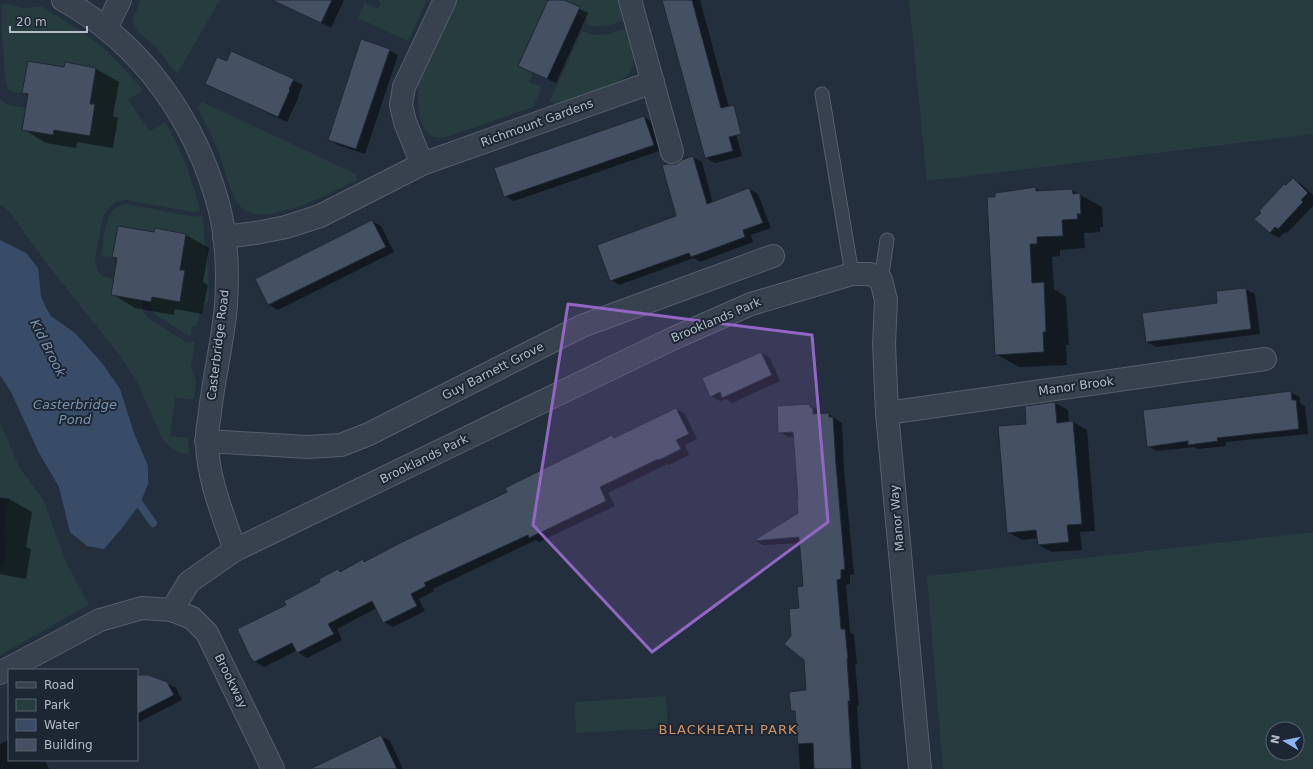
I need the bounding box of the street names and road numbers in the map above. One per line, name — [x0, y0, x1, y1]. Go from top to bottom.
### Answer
street label: Richmount Gardens — [479, 96, 595, 150]
street label: Casterbridge Road — [204, 289, 232, 401]
street label: Brooklands Park — [669, 295, 763, 345]
street label: Guy Barnett Grove — [440, 339, 546, 403]
street label: Manor Brook — [1037, 374, 1115, 398]
street label: Brooklands Park — [378, 432, 470, 486]
street label: Manor Way — [887, 484, 907, 552]
street label: Brookway — [212, 652, 250, 710]

